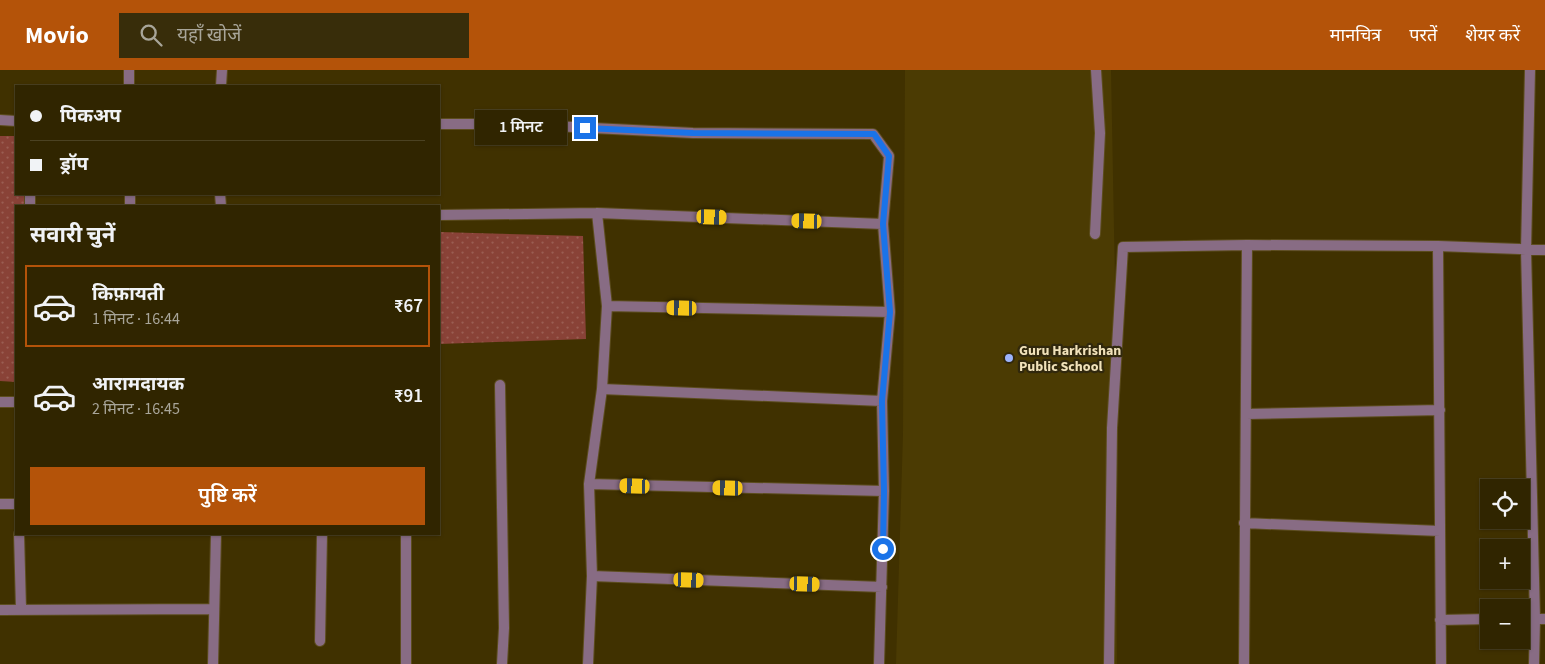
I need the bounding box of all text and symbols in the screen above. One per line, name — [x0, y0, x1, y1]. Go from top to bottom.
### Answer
search box — [119, 13, 469, 58]
text: Movio — [25, 18, 89, 53]
icon: search — [137, 21, 165, 49]
text: यहाँ खोजें — [177, 22, 241, 49]
text: मानचित्र — [1330, 23, 1381, 48]
text: परतें — [1409, 23, 1437, 48]
text: शेयर करें — [1465, 23, 1520, 48]
text: पिकअप — [60, 103, 121, 130]
callout: 1 मिनट — [475, 110, 568, 146]
text: 1 मिनट — [499, 116, 543, 138]
route end — [574, 117, 596, 139]
text: ड्रॉप — [60, 151, 88, 178]
car — [696, 209, 727, 225]
car — [791, 213, 822, 229]
text: सवारी चुनें — [30, 219, 115, 251]
text: किफ़ायती — [92, 281, 164, 308]
icon: car — [32, 284, 77, 329]
text: ₹67 — [394, 293, 423, 320]
car — [666, 300, 697, 316]
text: 1 मिनट · 16:44 — [92, 308, 180, 330]
place label: Guru Harkrishan Public School — [1019, 341, 1121, 377]
marker: Guru Harkrishan Public School — [1003, 352, 1015, 364]
text: आरामदायक — [92, 371, 184, 398]
icon: car — [32, 374, 77, 419]
text: ₹91 — [394, 383, 423, 410]
text: 2 मिनट · 16:45 — [92, 398, 180, 420]
button: पुष्टि करें — [30, 467, 425, 525]
car — [619, 478, 650, 494]
map controls — [1480, 479, 1530, 649]
button: locate — [1480, 479, 1530, 529]
car — [712, 480, 743, 496]
route start — [872, 538, 894, 560]
button: + — [1480, 539, 1530, 589]
car — [673, 572, 704, 588]
car — [789, 576, 820, 592]
button: − — [1480, 599, 1530, 649]

